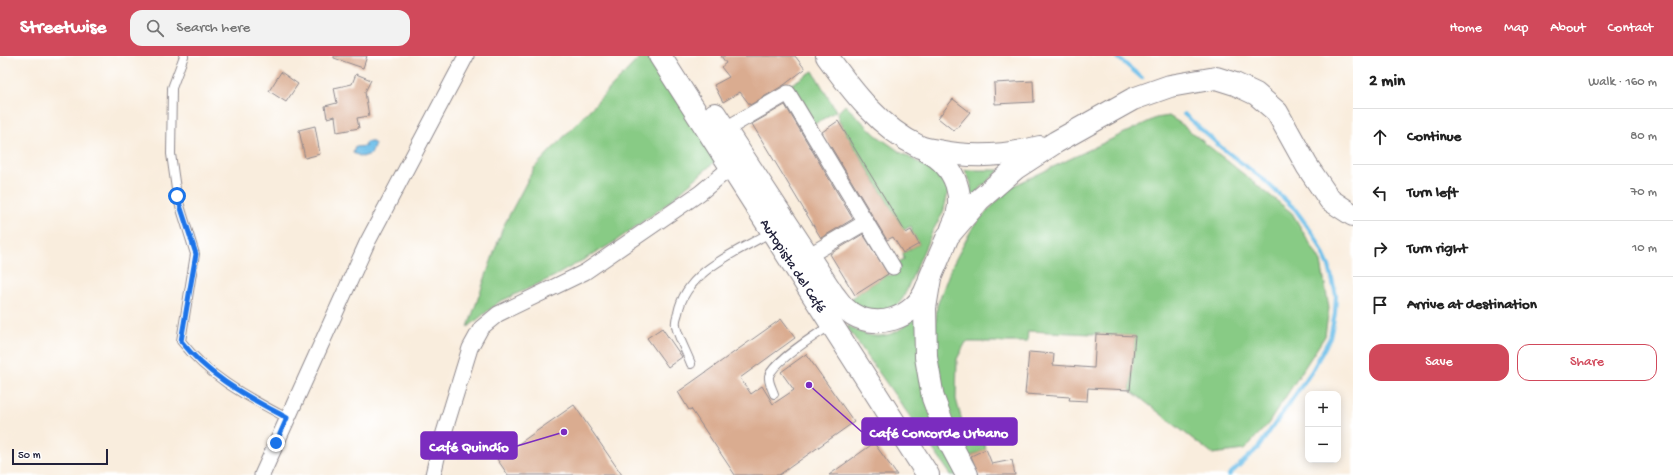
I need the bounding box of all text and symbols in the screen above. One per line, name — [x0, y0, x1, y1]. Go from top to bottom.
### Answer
search box — [130, 10, 410, 46]
text: Streetwise — [20, 17, 106, 40]
icon: search — [144, 17, 166, 39]
text: Search here — [176, 19, 250, 37]
text: Home — [1450, 20, 1482, 37]
text: Map — [1504, 20, 1528, 37]
text: About — [1550, 20, 1586, 37]
text: Contact — [1608, 20, 1653, 37]
text: 2 min — [1369, 72, 1405, 92]
text: Walk · 160 m — [1588, 75, 1657, 90]
icon: ahead — [1369, 126, 1391, 148]
text: Continue — [1407, 128, 1461, 146]
text: 80 m — [1630, 129, 1657, 144]
icon: left — [1369, 182, 1391, 204]
text: Turn left — [1407, 184, 1458, 202]
text: 70 m — [1631, 185, 1657, 200]
route start — [168, 187, 186, 205]
street label: Autopista del Café — [755, 216, 829, 317]
icon: right — [1369, 238, 1391, 260]
text: Turn right — [1407, 240, 1467, 258]
text: 10 m — [1632, 241, 1657, 256]
icon: arrive — [1369, 294, 1391, 316]
text: Arrive at destination — [1407, 296, 1537, 314]
button: Save — [1369, 344, 1509, 381]
button: Share — [1517, 344, 1657, 381]
map controls — [1305, 391, 1341, 463]
button: + — [1305, 391, 1341, 427]
callout: Café Concorde Urbano — [862, 418, 1017, 445]
text: Café Concorde Urbano — [869, 425, 1009, 443]
button: − — [1305, 427, 1341, 463]
callout: Café Quindío — [421, 432, 517, 459]
route end — [267, 434, 285, 452]
text: Café Quindío — [428, 439, 509, 457]
scale bar — [12, 447, 108, 466]
text: 50 m — [18, 450, 40, 462]

